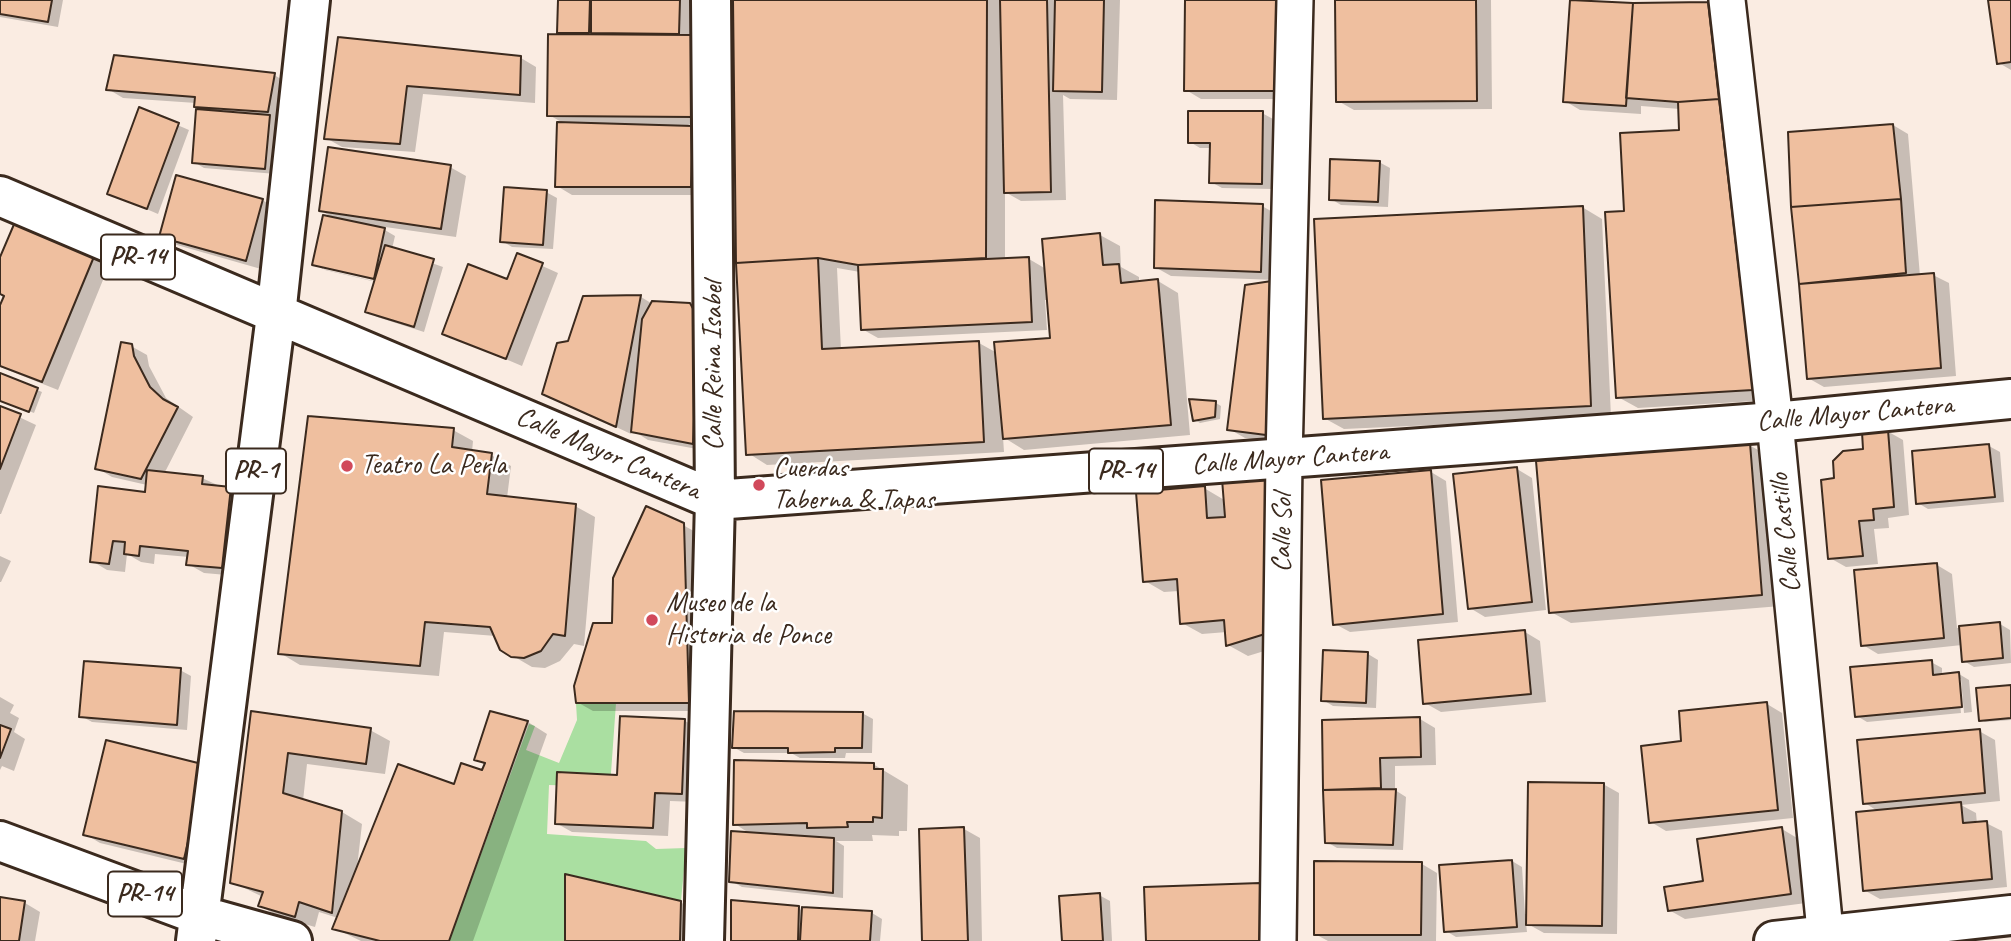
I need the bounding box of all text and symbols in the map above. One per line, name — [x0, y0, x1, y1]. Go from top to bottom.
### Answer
road number: PR-14 — [101, 234, 175, 280]
street label: Calle Reina Isabel — [697, 281, 731, 451]
street label: Calle Mayor Cantera — [1755, 389, 1955, 439]
street label: Calle Mayor Cantera — [511, 400, 705, 508]
street label: Calle Mayor Cantera — [1191, 435, 1389, 483]
road number: PR-1 — [226, 449, 286, 494]
place label: Teatro La Perla — [361, 449, 506, 483]
road number: PR-14 — [1089, 449, 1163, 494]
place label: Cuerdas Taberna & Tapas — [773, 452, 934, 518]
marker: Teatro La Perla — [339, 458, 355, 474]
street label: Calle Castillo — [1763, 472, 1809, 594]
marker: Cuerdas Taberna & Tapas — [751, 477, 767, 493]
street label: Calle Sol — [1266, 493, 1300, 573]
place label: Museo de la Historia de Ponce — [666, 587, 831, 653]
marker: Museo de la Historia de Ponce — [644, 612, 660, 628]
road number: PR-14 — [108, 872, 182, 916]

